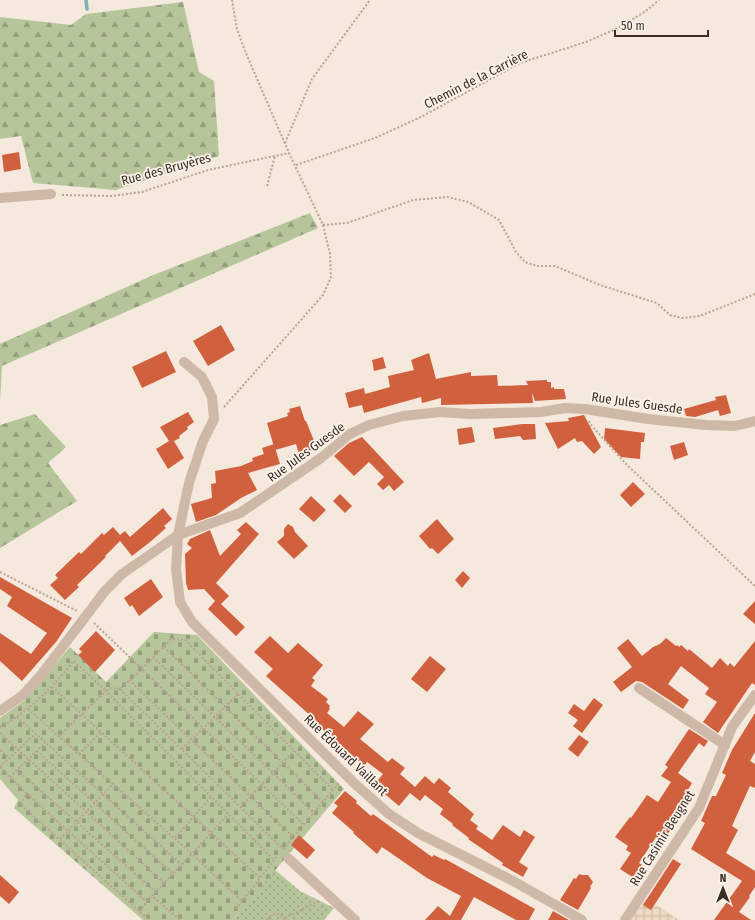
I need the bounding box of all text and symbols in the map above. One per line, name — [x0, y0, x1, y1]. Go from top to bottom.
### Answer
scale bar — [615, 12, 708, 38]
text: 50 m — [621, 19, 645, 33]
street label: Chemin de la Carrière — [422, 46, 530, 112]
street label: Rue des Bruyères — [120, 150, 213, 188]
street label: Rue Jules Guesde — [591, 389, 683, 417]
street label: Rue Jules Guesde — [264, 419, 348, 485]
street label: Rue Édouard Vaillant — [301, 711, 391, 799]
street label: Rue Casimir Beugnet — [627, 787, 698, 889]
north arrow — [703, 868, 743, 908]
text: N — [720, 872, 726, 885]

